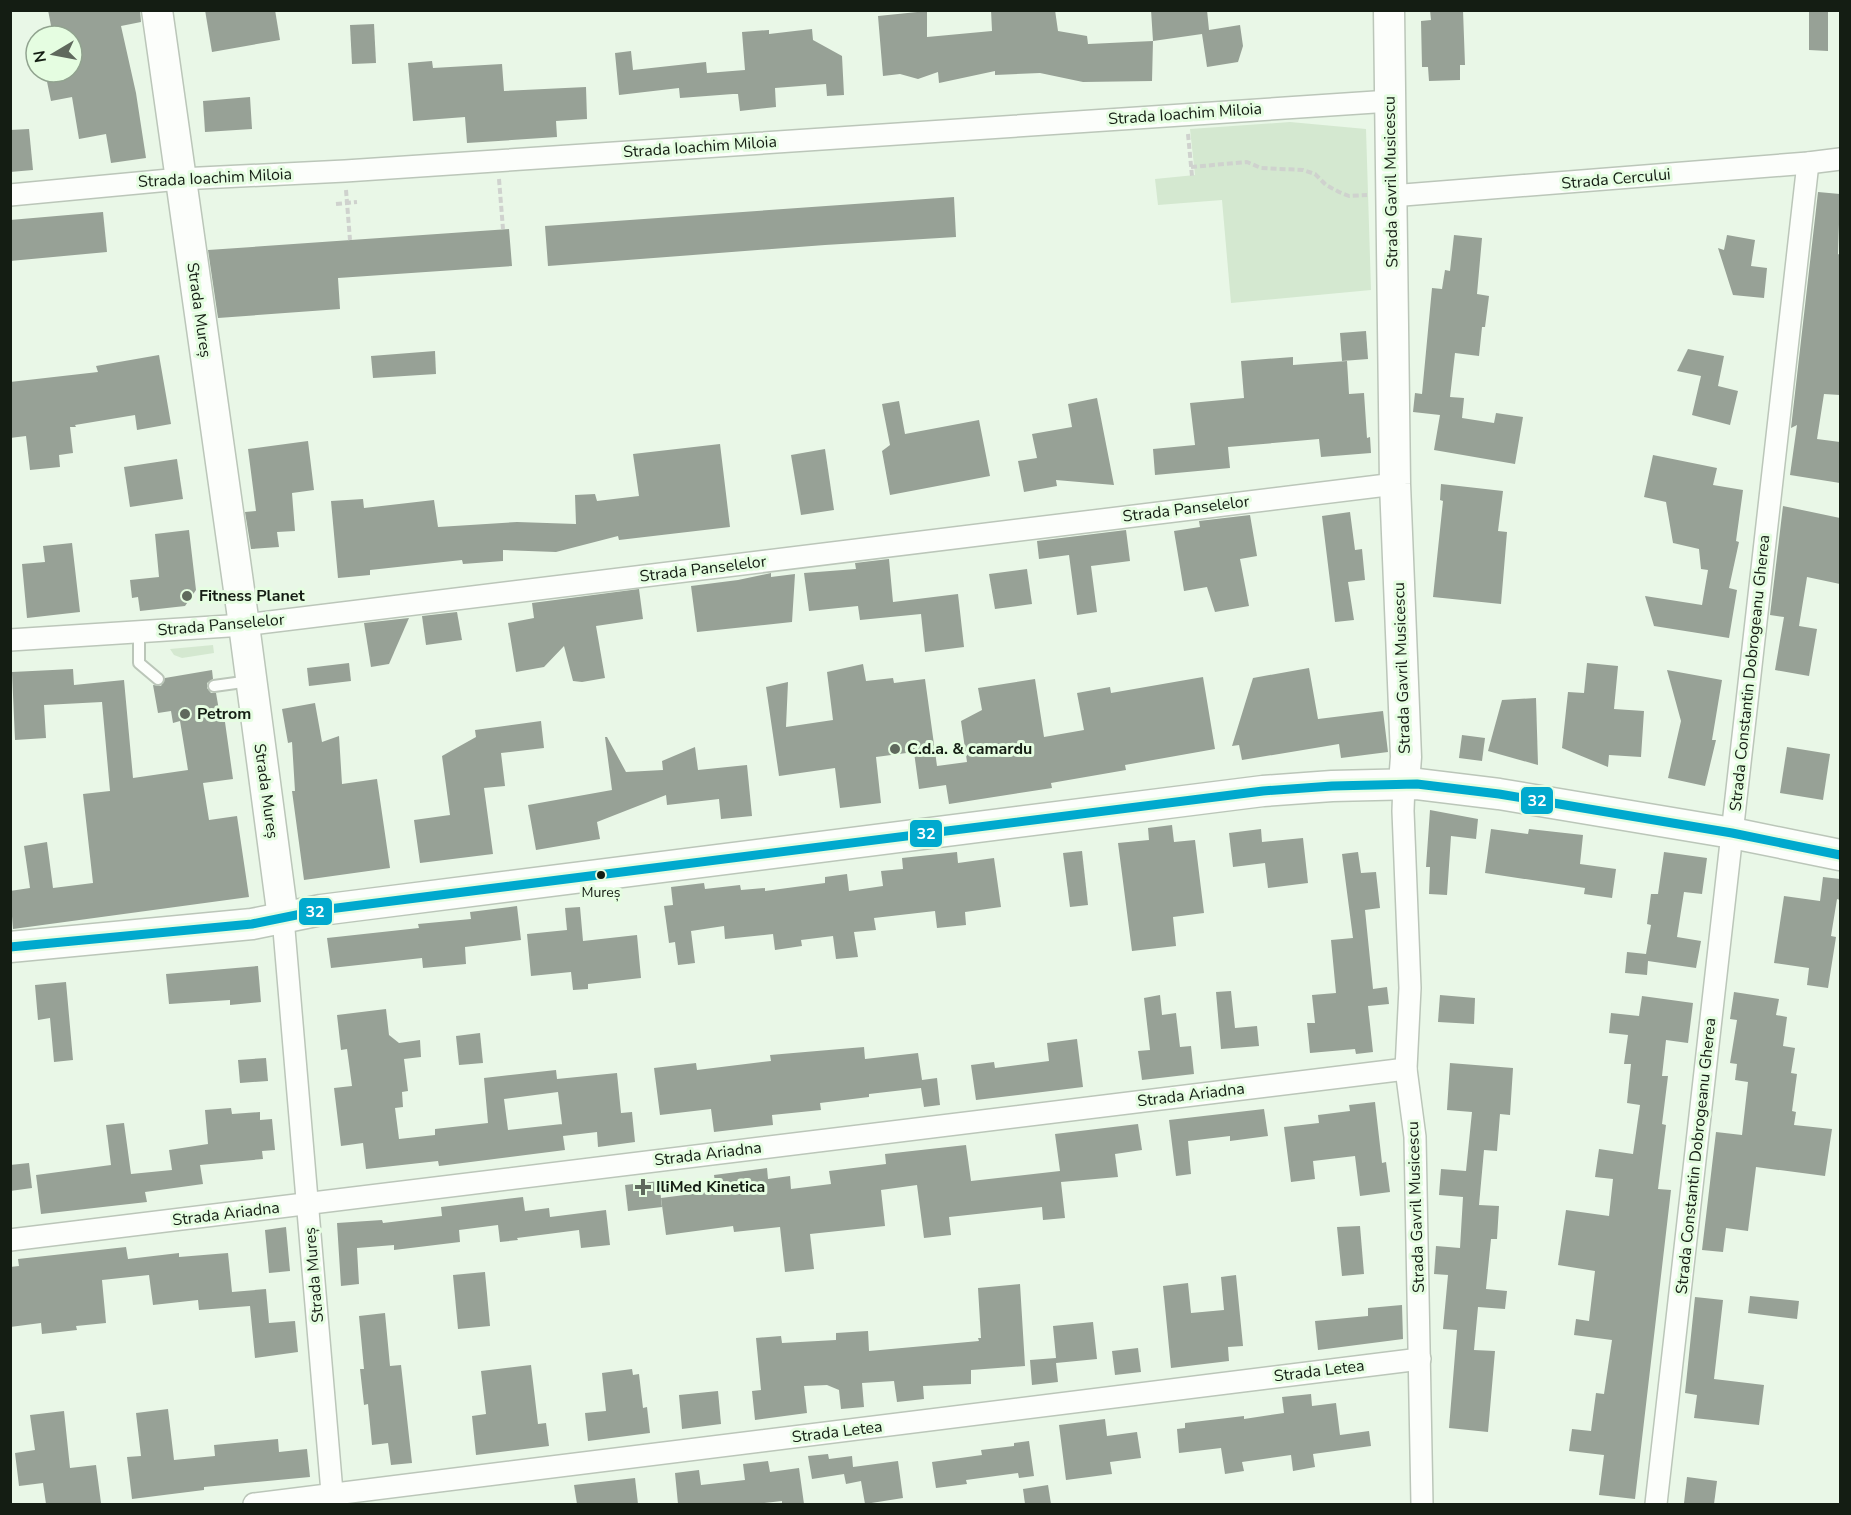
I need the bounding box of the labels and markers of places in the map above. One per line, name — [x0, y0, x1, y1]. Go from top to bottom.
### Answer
place label: Fitness Planet — [199, 585, 305, 607]
marker: Fitness Planet — [180, 589, 194, 603]
place label: Petrom — [197, 703, 251, 725]
marker: Petrom — [178, 707, 192, 721]
place label: C.d.a. & camardu — [907, 738, 1032, 760]
marker: C.d.a. & camardu — [888, 742, 902, 756]
marker: Mureș — [595, 869, 607, 881]
place label: Mureș — [582, 883, 621, 902]
place label: IliMed Kinetica — [656, 1176, 765, 1198]
marker: IliMed Kinetica — [634, 1178, 652, 1196]

